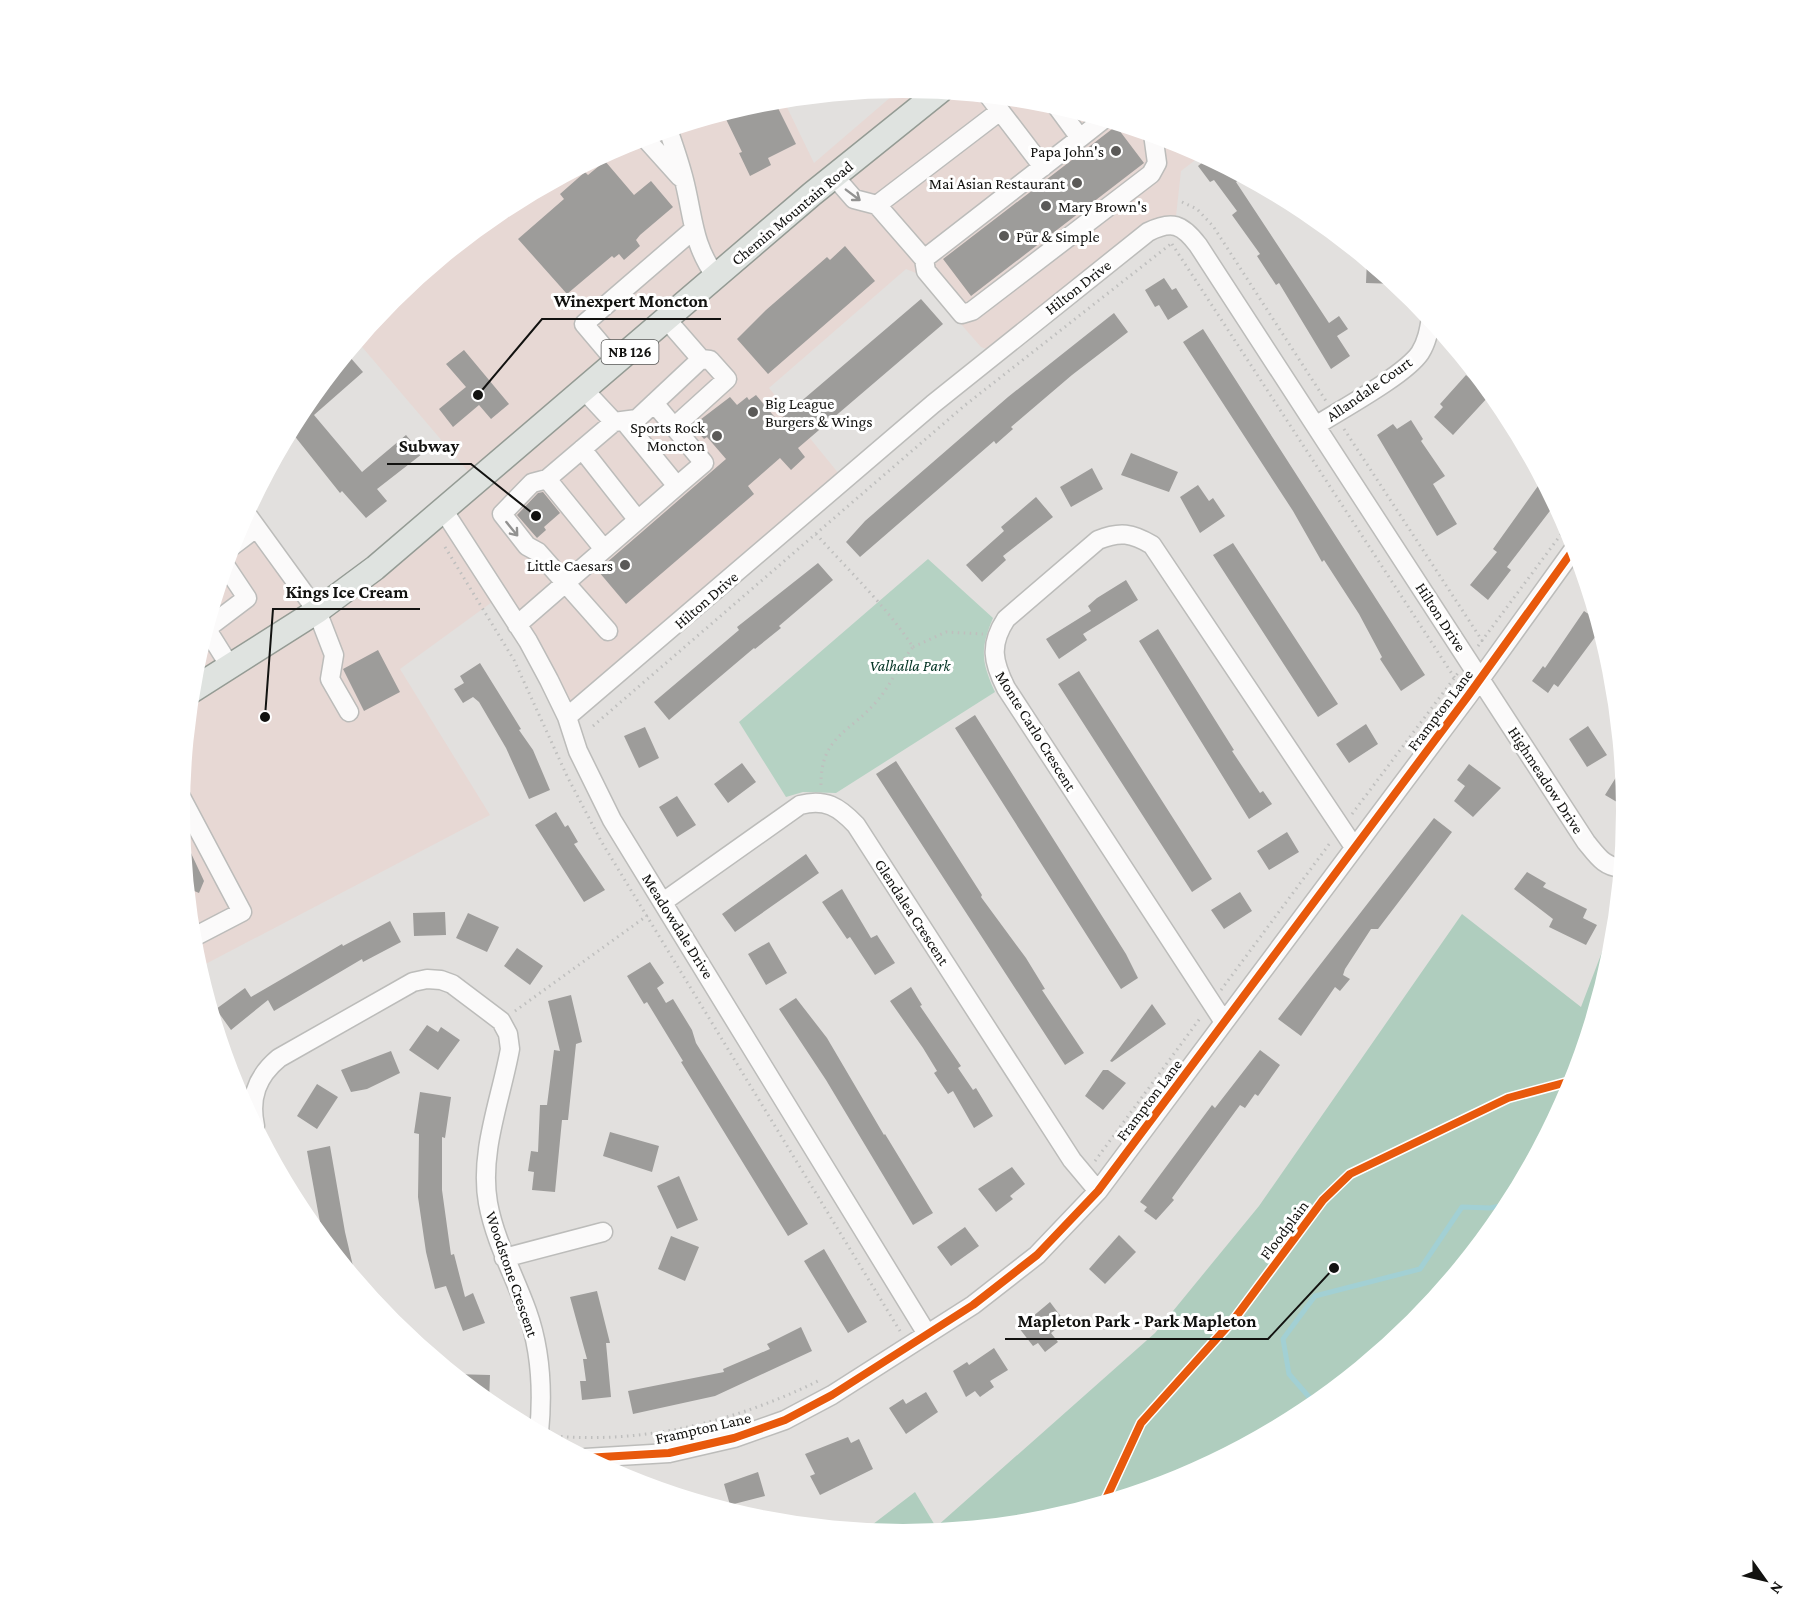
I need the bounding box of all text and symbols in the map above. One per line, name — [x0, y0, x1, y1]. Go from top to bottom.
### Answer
place label: Papa John's — [1030, 143, 1104, 161]
marker: Papa John's — [1109, 144, 1123, 158]
street label: Chemin Mountain Road — [728, 157, 856, 269]
place label: Mai Asian Restaurant — [929, 175, 1066, 192]
marker: Mai Asian Restaurant — [1070, 176, 1084, 190]
one-way arrow — [845, 188, 861, 201]
place label: Mary Brown's — [1058, 198, 1147, 216]
marker: Mary Brown's — [1039, 199, 1053, 213]
place label: Pür & Simple — [1016, 228, 1100, 246]
marker: Pür & Simple — [997, 229, 1011, 243]
street label: Hilton Drive — [1042, 256, 1114, 318]
callout: Winexpert Moncton — [542, 283, 721, 319]
text: Winexpert Moncton — [553, 291, 709, 311]
road number: NB 126 — [602, 340, 658, 364]
street label: Allandale Court — [1323, 353, 1416, 425]
place label: Big League Burgers & Wings — [765, 395, 872, 431]
marker: Big League Burgers & Wings — [746, 405, 760, 419]
place label: Sports Rock Moncton — [630, 419, 705, 454]
callout: Subway — [387, 428, 471, 464]
marker: Sports Rock Moncton — [710, 429, 724, 443]
text: Subway — [399, 436, 459, 456]
one-way arrow — [506, 520, 519, 536]
place label: Little Caesars — [527, 557, 613, 574]
marker: Little Caesars — [618, 558, 632, 572]
street label: Hilton Drive — [671, 568, 741, 632]
callout: Kings Ice Cream — [273, 573, 420, 609]
street label: Hilton Drive — [1413, 579, 1469, 655]
text: Kings Ice Cream — [286, 582, 409, 602]
park label: Valhalla Park — [869, 657, 952, 674]
street label: Frampton Lane — [1404, 666, 1477, 755]
street label: Monte Carlo Crescent — [992, 668, 1080, 795]
street label: Highmeadow Drive — [1504, 723, 1587, 837]
street label: Glendalea Crescent — [871, 856, 953, 969]
street label: Meadowdale Drive — [639, 870, 717, 982]
street label: Frampton Lane — [1113, 1056, 1186, 1145]
street label: Floodplain — [1256, 1197, 1313, 1263]
street label: Woodstone Crescent — [482, 1209, 542, 1340]
callout: Mapleton Park - Park Mapleton — [1005, 1303, 1268, 1339]
text: Mapleton Park - Park Mapleton — [1017, 1311, 1257, 1331]
street label: Frampton Lane — [654, 1409, 753, 1448]
north arrow — [1735, 1550, 1795, 1610]
text: N — [1767, 1579, 1787, 1597]

